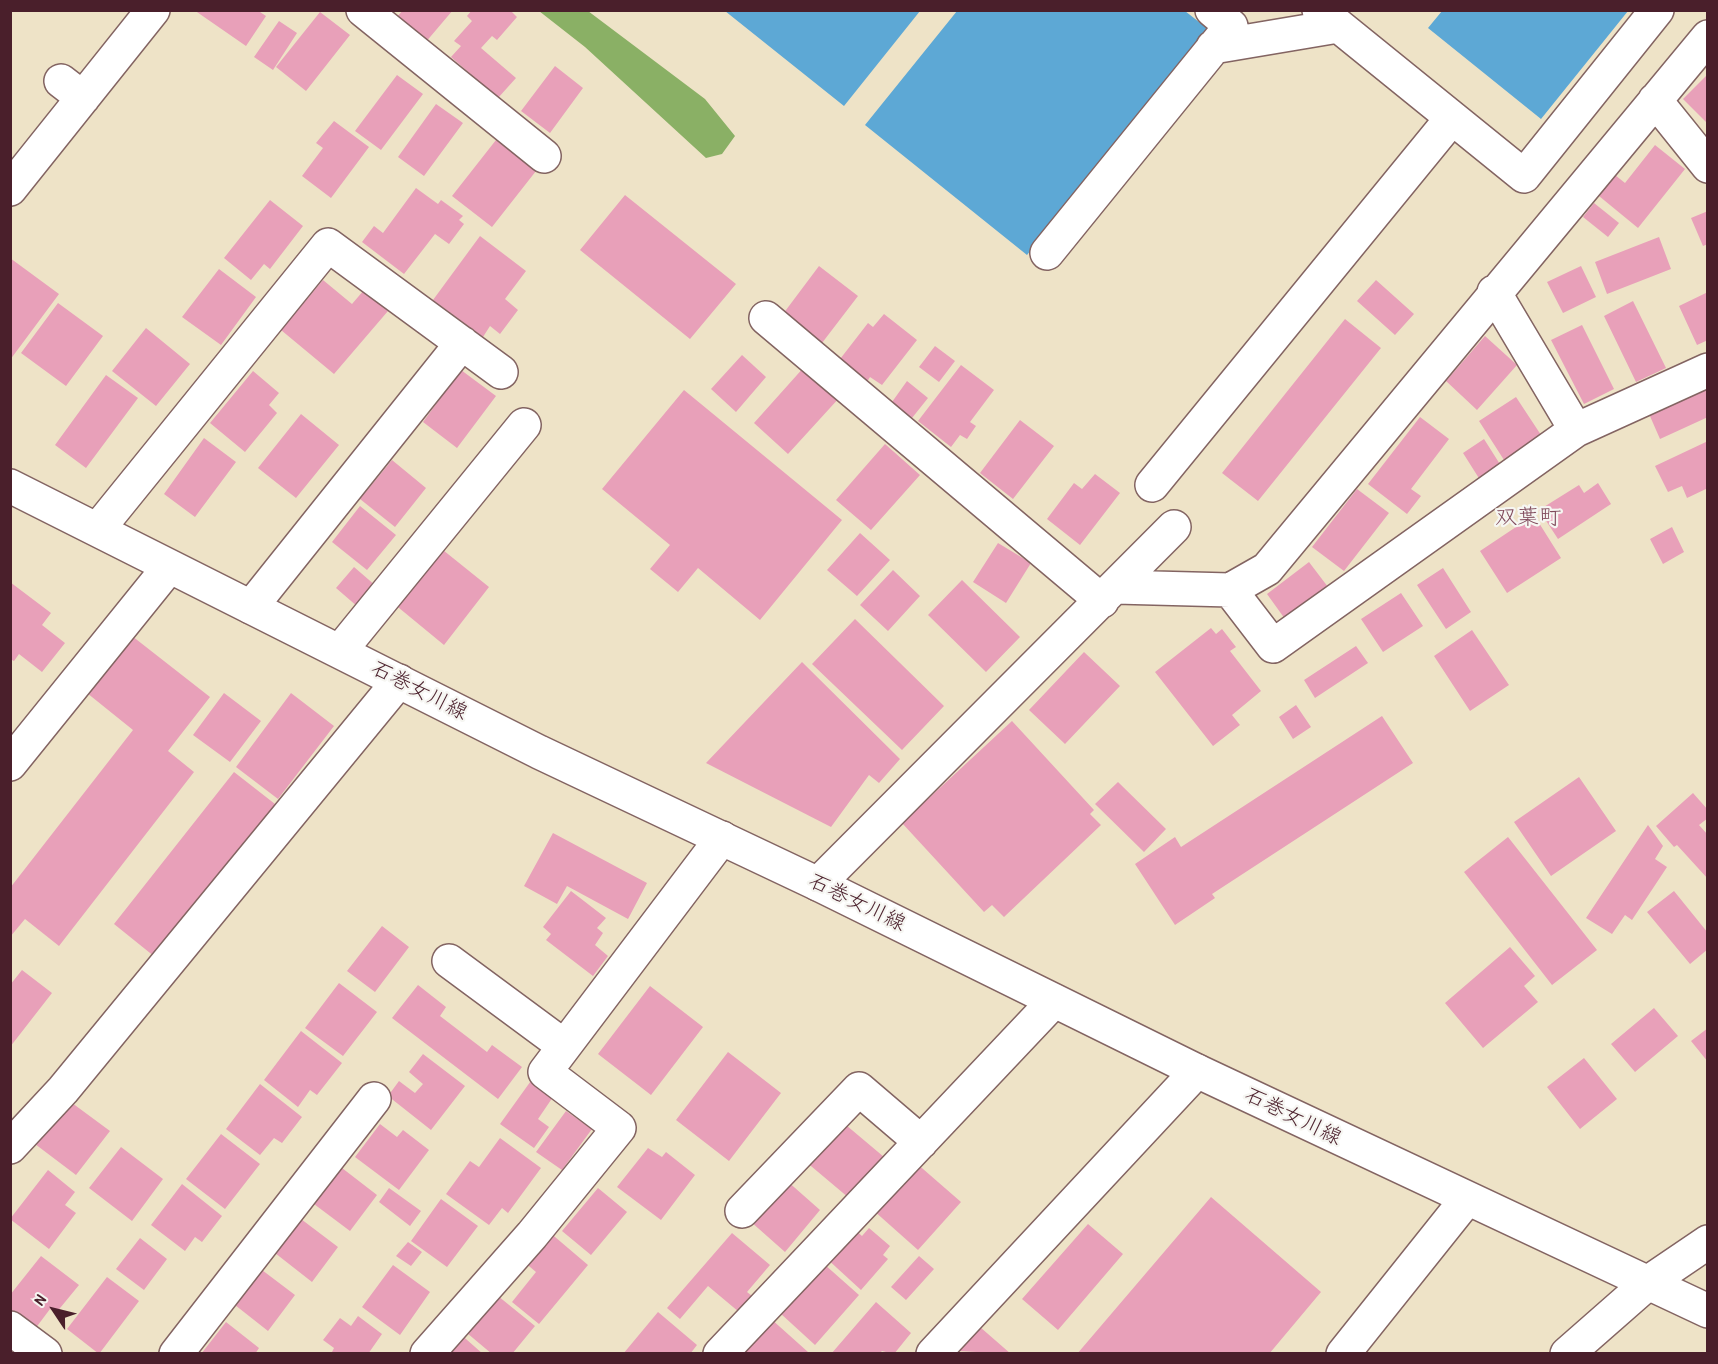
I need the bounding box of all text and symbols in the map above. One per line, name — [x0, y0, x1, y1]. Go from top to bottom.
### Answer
district label: 双葉町 — [1495, 505, 1561, 531]
street label: 石巻女川線 — [367, 656, 471, 726]
street label: 石巻女川線 — [804, 869, 910, 937]
street label: 石巻女川線 — [1240, 1083, 1346, 1151]
north arrow — [24, 1280, 84, 1340]
text: N — [28, 1290, 51, 1309]

